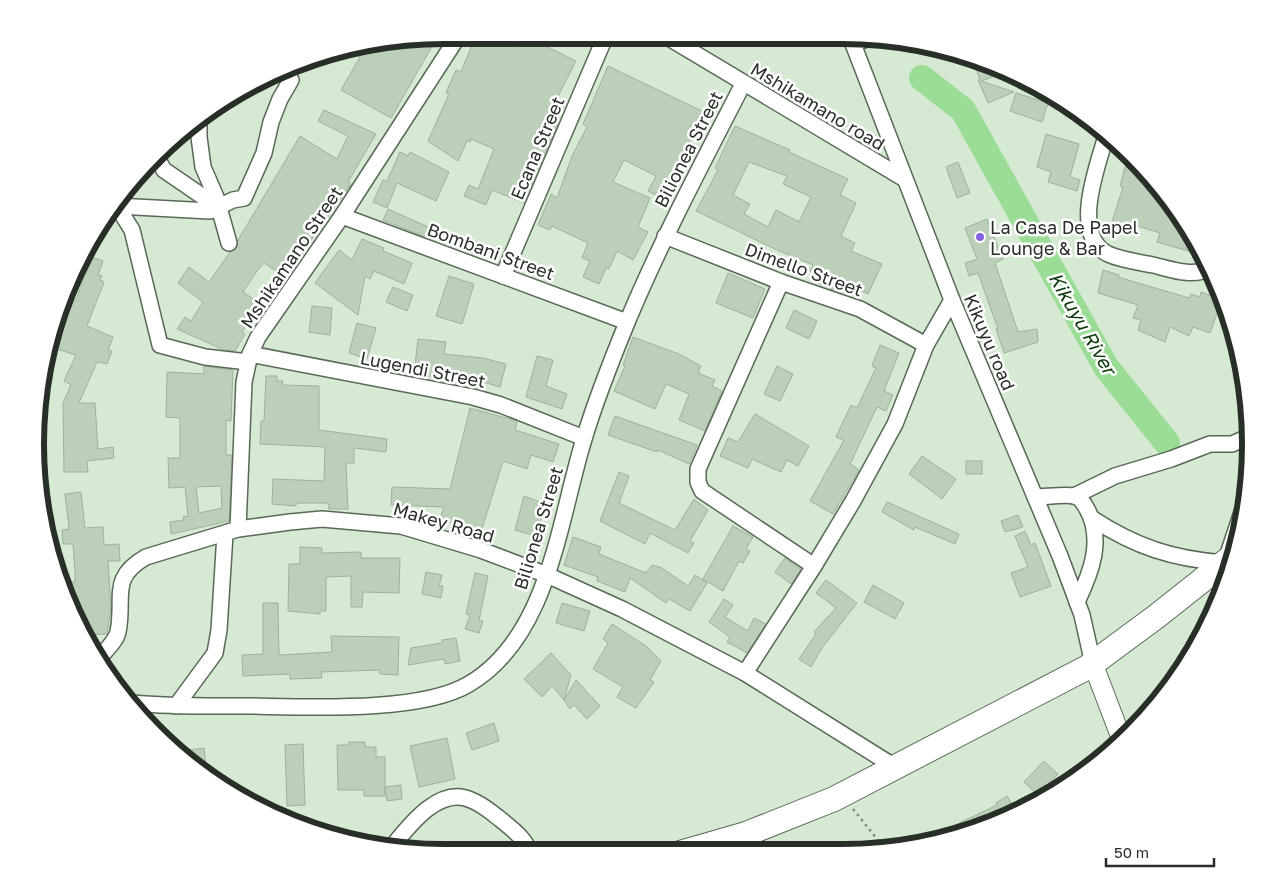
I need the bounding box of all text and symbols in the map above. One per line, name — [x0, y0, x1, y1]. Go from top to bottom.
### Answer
street label: Mshikamano road — [747, 57, 889, 155]
street label: Bilionea Street — [649, 87, 727, 211]
street label: Ecana Street — [505, 93, 569, 203]
street label: Mshikamano Street — [235, 182, 347, 332]
place label: La Casa De Papel Lounge & Bar — [990, 216, 1139, 259]
street label: Bombani Street — [424, 218, 558, 284]
marker: La Casa De Papel Lounge & Bar — [974, 231, 986, 243]
street label: Dimello Street — [742, 238, 866, 300]
water label: Kikuyu River — [1045, 268, 1123, 380]
street label: Kikuyu road — [960, 290, 1020, 394]
street label: Lugendi Street — [359, 346, 487, 392]
street label: Bilionea Street — [509, 464, 567, 592]
street label: Makey Road — [391, 497, 497, 547]
scale bar — [1106, 836, 1214, 868]
text: 50 m — [1114, 843, 1149, 861]

